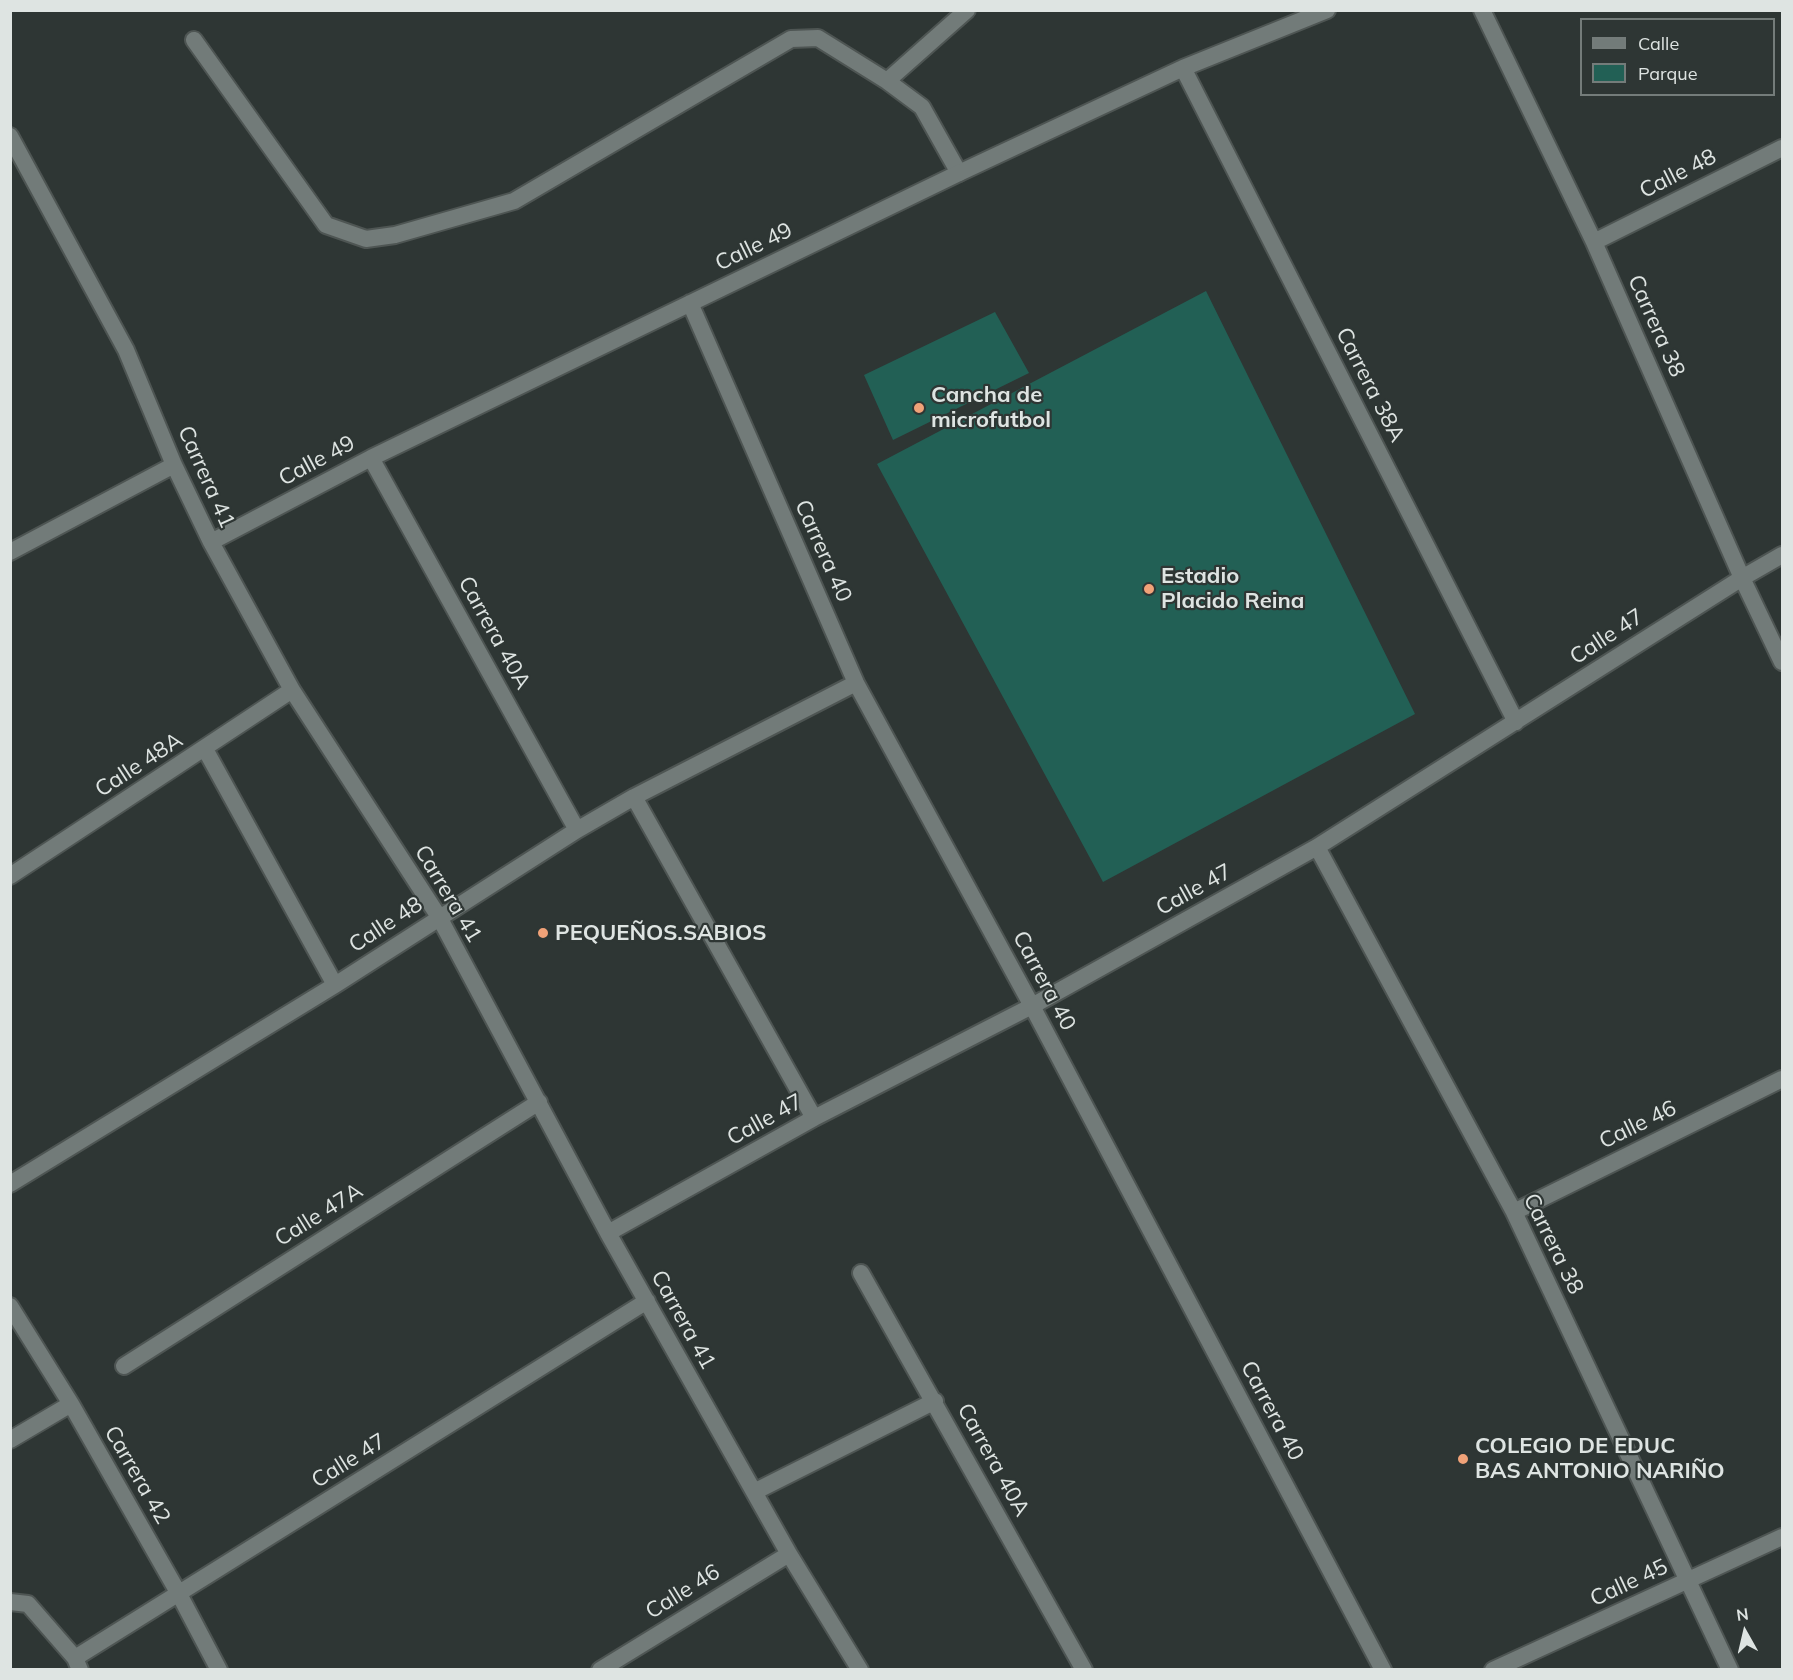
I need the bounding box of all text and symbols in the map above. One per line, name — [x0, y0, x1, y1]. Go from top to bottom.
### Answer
legend — [1580, 18, 1775, 96]
text: Calle — [1638, 32, 1679, 55]
text: Parque — [1638, 62, 1697, 85]
street label: Calle 48 — [1635, 144, 1721, 204]
street label: Calle 49 — [711, 217, 797, 277]
street label: Carrera 38 — [1622, 271, 1690, 381]
street label: Carrera 38A — [1330, 323, 1410, 447]
place label: Cancha de microfutbol — [931, 382, 1051, 434]
marker: Cancha de microfutbol — [912, 401, 926, 415]
street label: Carrera 41 — [172, 422, 240, 532]
street label: Calle 49 — [274, 430, 360, 492]
street label: Carrera 40 — [789, 496, 857, 606]
place label: Estadio Placido Reina — [1161, 563, 1304, 614]
street label: Carrera 40A — [452, 572, 536, 694]
marker: Estadio Placido Reina — [1142, 582, 1156, 596]
street label: Calle 47 — [1565, 603, 1649, 671]
street label: Calle 48A — [90, 727, 188, 803]
street label: Carrera 41 — [409, 841, 487, 947]
street label: Calle 47 — [1152, 858, 1236, 922]
street label: Calle 48 — [344, 891, 428, 959]
place label: PEQUEÑOS.SABIOS — [555, 920, 766, 946]
marker: PEQUEÑOS.SABIOS — [536, 926, 550, 940]
street label: Carrera 40 — [1007, 927, 1081, 1035]
street label: Calle 47 — [723, 1088, 807, 1152]
street label: Calle 46 — [1595, 1095, 1681, 1155]
street label: Calle 47A — [270, 1178, 368, 1252]
street label: Carrera 38 — [1517, 1189, 1589, 1299]
street label: Carrera 41 — [645, 1266, 721, 1374]
street label: Carrera 40 — [1235, 1357, 1309, 1465]
street label: Carrera 40A — [951, 1399, 1035, 1521]
street label: Carrera 42 — [98, 1421, 176, 1529]
street label: Calle 47 — [307, 1428, 391, 1494]
place label: COLEGIO DE EDUC BAS ANTONIO NARIÑO — [1475, 1433, 1725, 1484]
marker: COLEGIO DE EDUC BAS ANTONIO NARIÑO — [1456, 1452, 1470, 1466]
street label: Calle 45 — [1586, 1554, 1672, 1612]
street label: Calle 46 — [641, 1559, 725, 1625]
north arrow — [1715, 1602, 1775, 1662]
text: N — [1735, 1603, 1750, 1625]

